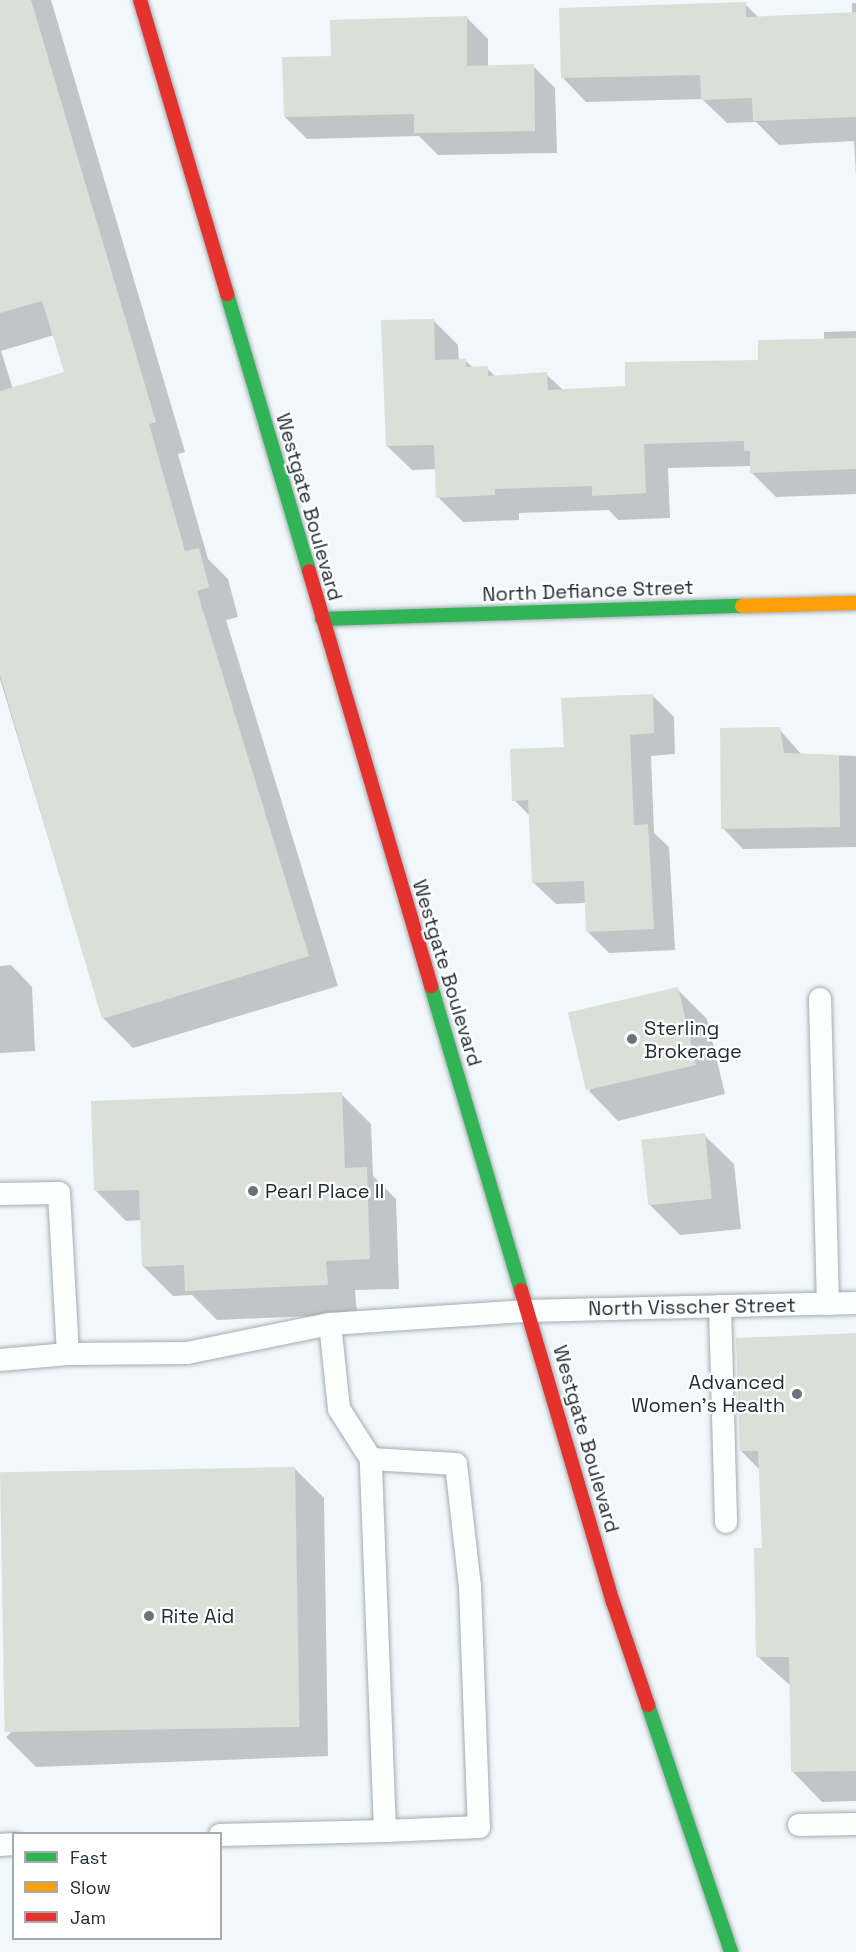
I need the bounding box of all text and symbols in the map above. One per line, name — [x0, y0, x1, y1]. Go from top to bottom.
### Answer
street label: Westgate Boulevard — [271, 410, 347, 604]
street label: North Defiance Street — [482, 575, 694, 607]
street label: Westgate Boulevard — [407, 877, 487, 1069]
place label: Sterling Brokerage — [644, 1016, 742, 1063]
marker: Sterling Brokerage — [625, 1032, 639, 1046]
place label: Pearl Place II — [265, 1179, 384, 1203]
marker: Pearl Place II — [246, 1184, 260, 1198]
street label: North Visscher Street — [588, 1293, 796, 1321]
street label: Westgate Boulevard — [548, 1342, 624, 1536]
place label: Advanced Women's Health — [631, 1370, 785, 1417]
marker: Advanced Women's Health — [790, 1387, 804, 1401]
place label: Rite Aid — [161, 1604, 235, 1628]
marker: Rite Aid — [142, 1609, 156, 1623]
legend — [12, 1832, 222, 1940]
text: Fast — [70, 1846, 107, 1869]
text: Slow — [70, 1876, 111, 1899]
text: Jam — [70, 1906, 106, 1929]

